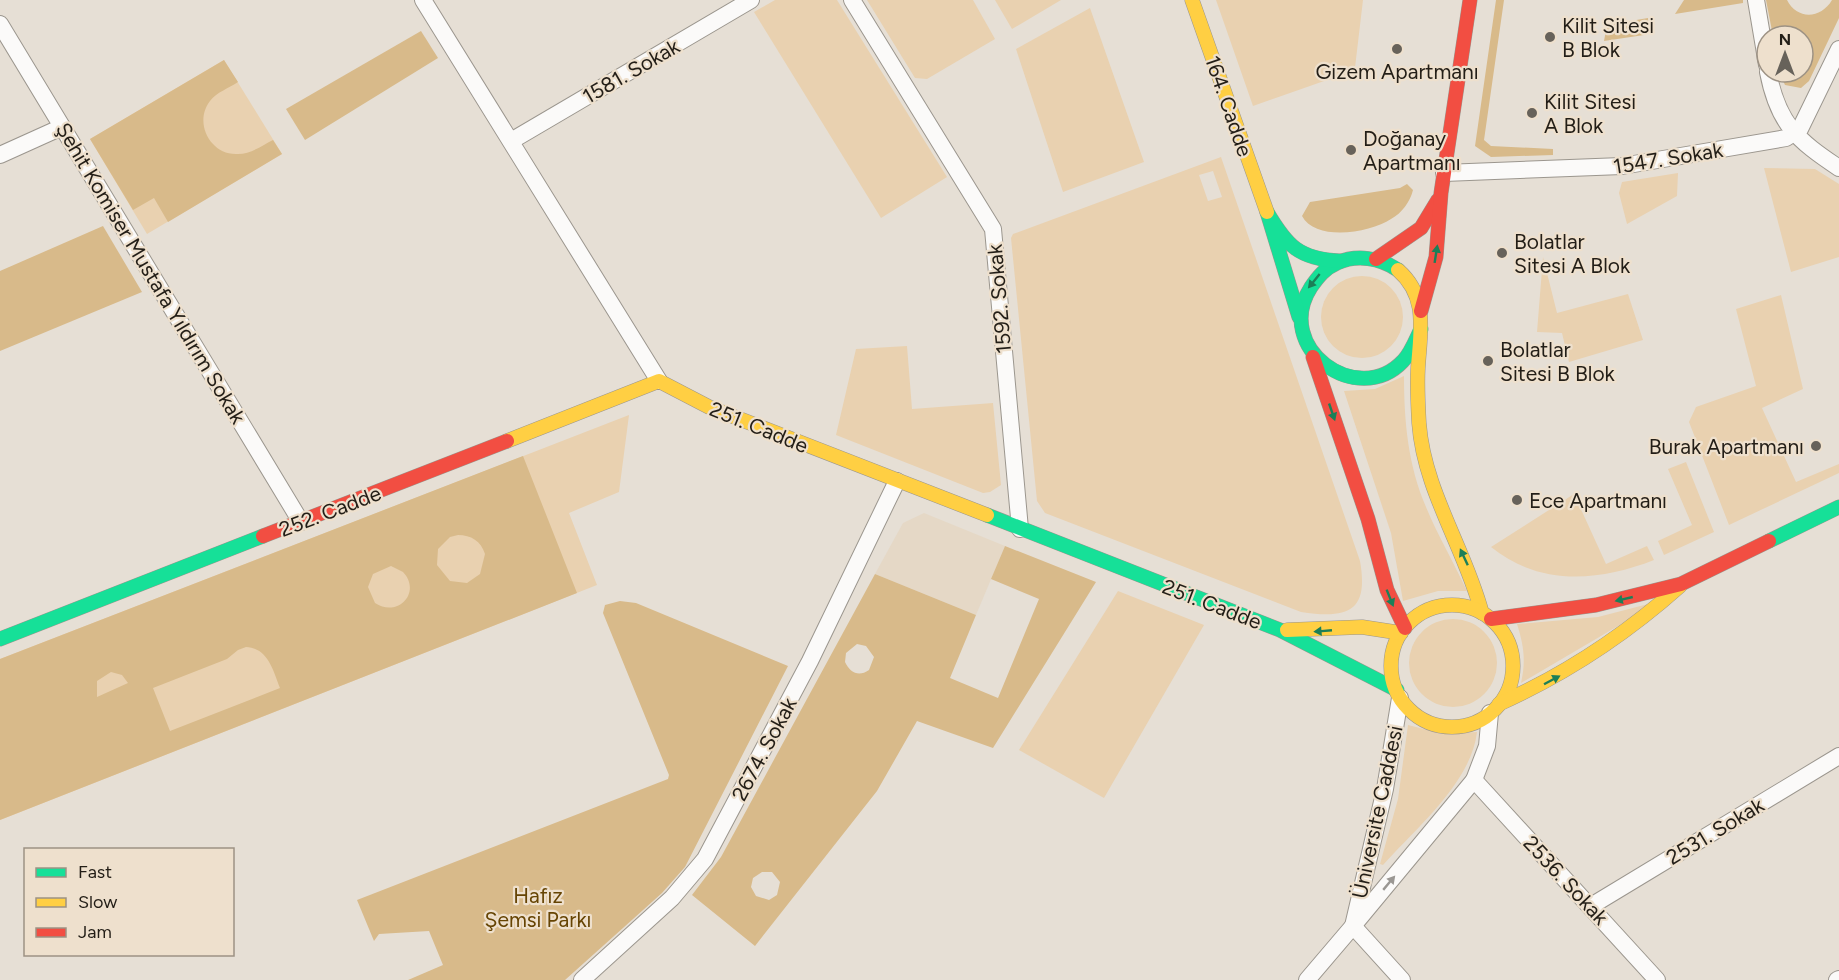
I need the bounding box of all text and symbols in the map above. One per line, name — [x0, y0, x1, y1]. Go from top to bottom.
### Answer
place label: Kilit Sitesi B Blok — [1562, 13, 1654, 62]
north arrow — [1755, 24, 1815, 84]
marker: Kilit Sitesi B Blok — [1543, 30, 1557, 44]
text: N — [1779, 30, 1791, 49]
street label: 1581. Sokak — [578, 33, 685, 109]
marker: Gizem Apartmanı — [1390, 42, 1404, 56]
street label: 164. Cadde — [1200, 52, 1258, 160]
place label: Gizem Apartmanı — [1315, 59, 1479, 84]
place label: Kilit Sitesi A Blok — [1544, 89, 1636, 138]
marker: Kilit Sitesi A Blok — [1525, 106, 1539, 120]
street label: Şehit Komiser Mustafa Yıldırım Sokak — [51, 118, 251, 429]
place label: Doğanay Apartmanı — [1363, 126, 1461, 175]
street label: 1547. Sokak — [1611, 137, 1725, 179]
marker: Doğanay Apartmanı — [1344, 143, 1358, 157]
place label: Bolatlar Sitesi A Blok — [1514, 229, 1631, 278]
street label: 1592. Sokak — [982, 242, 1016, 355]
one-way arrow — [1431, 245, 1440, 264]
marker: Bolatlar Sitesi A Blok — [1495, 246, 1509, 260]
one-way arrow — [1308, 273, 1321, 289]
place label: Bolatlar Sitesi B Blok — [1500, 337, 1616, 386]
marker: Bolatlar Sitesi B Blok — [1481, 354, 1495, 368]
street label: 251. Cadde — [706, 396, 812, 458]
one-way arrow — [1328, 403, 1337, 421]
place label: Burak Apartmanı — [1649, 434, 1804, 459]
marker: Burak Apartmanı — [1809, 439, 1823, 453]
street label: 252. Cadde — [276, 480, 384, 542]
place label: Ece Apartmanı — [1529, 488, 1667, 513]
marker: Ece Apartmanı — [1510, 493, 1524, 507]
one-way arrow — [1459, 549, 1468, 566]
street label: 251. Cadde — [1159, 574, 1265, 634]
one-way arrow — [1386, 589, 1395, 607]
one-way arrow — [1614, 595, 1633, 604]
one-way arrow — [1313, 626, 1332, 636]
one-way arrow — [1544, 675, 1561, 685]
street label: 2674. Sokak — [726, 692, 802, 805]
street label: Üniversite Caddesi — [1346, 723, 1408, 901]
street label: 2531. Sokak — [1662, 792, 1769, 870]
street label: 2536. Sokak — [1518, 830, 1614, 930]
legend — [24, 848, 234, 956]
text: Fast — [78, 861, 112, 883]
one-way arrow — [1383, 875, 1396, 891]
park label: Hafız Şemsi Parkı — [485, 883, 591, 932]
text: Slow — [78, 891, 117, 913]
text: Jam — [78, 921, 112, 943]

